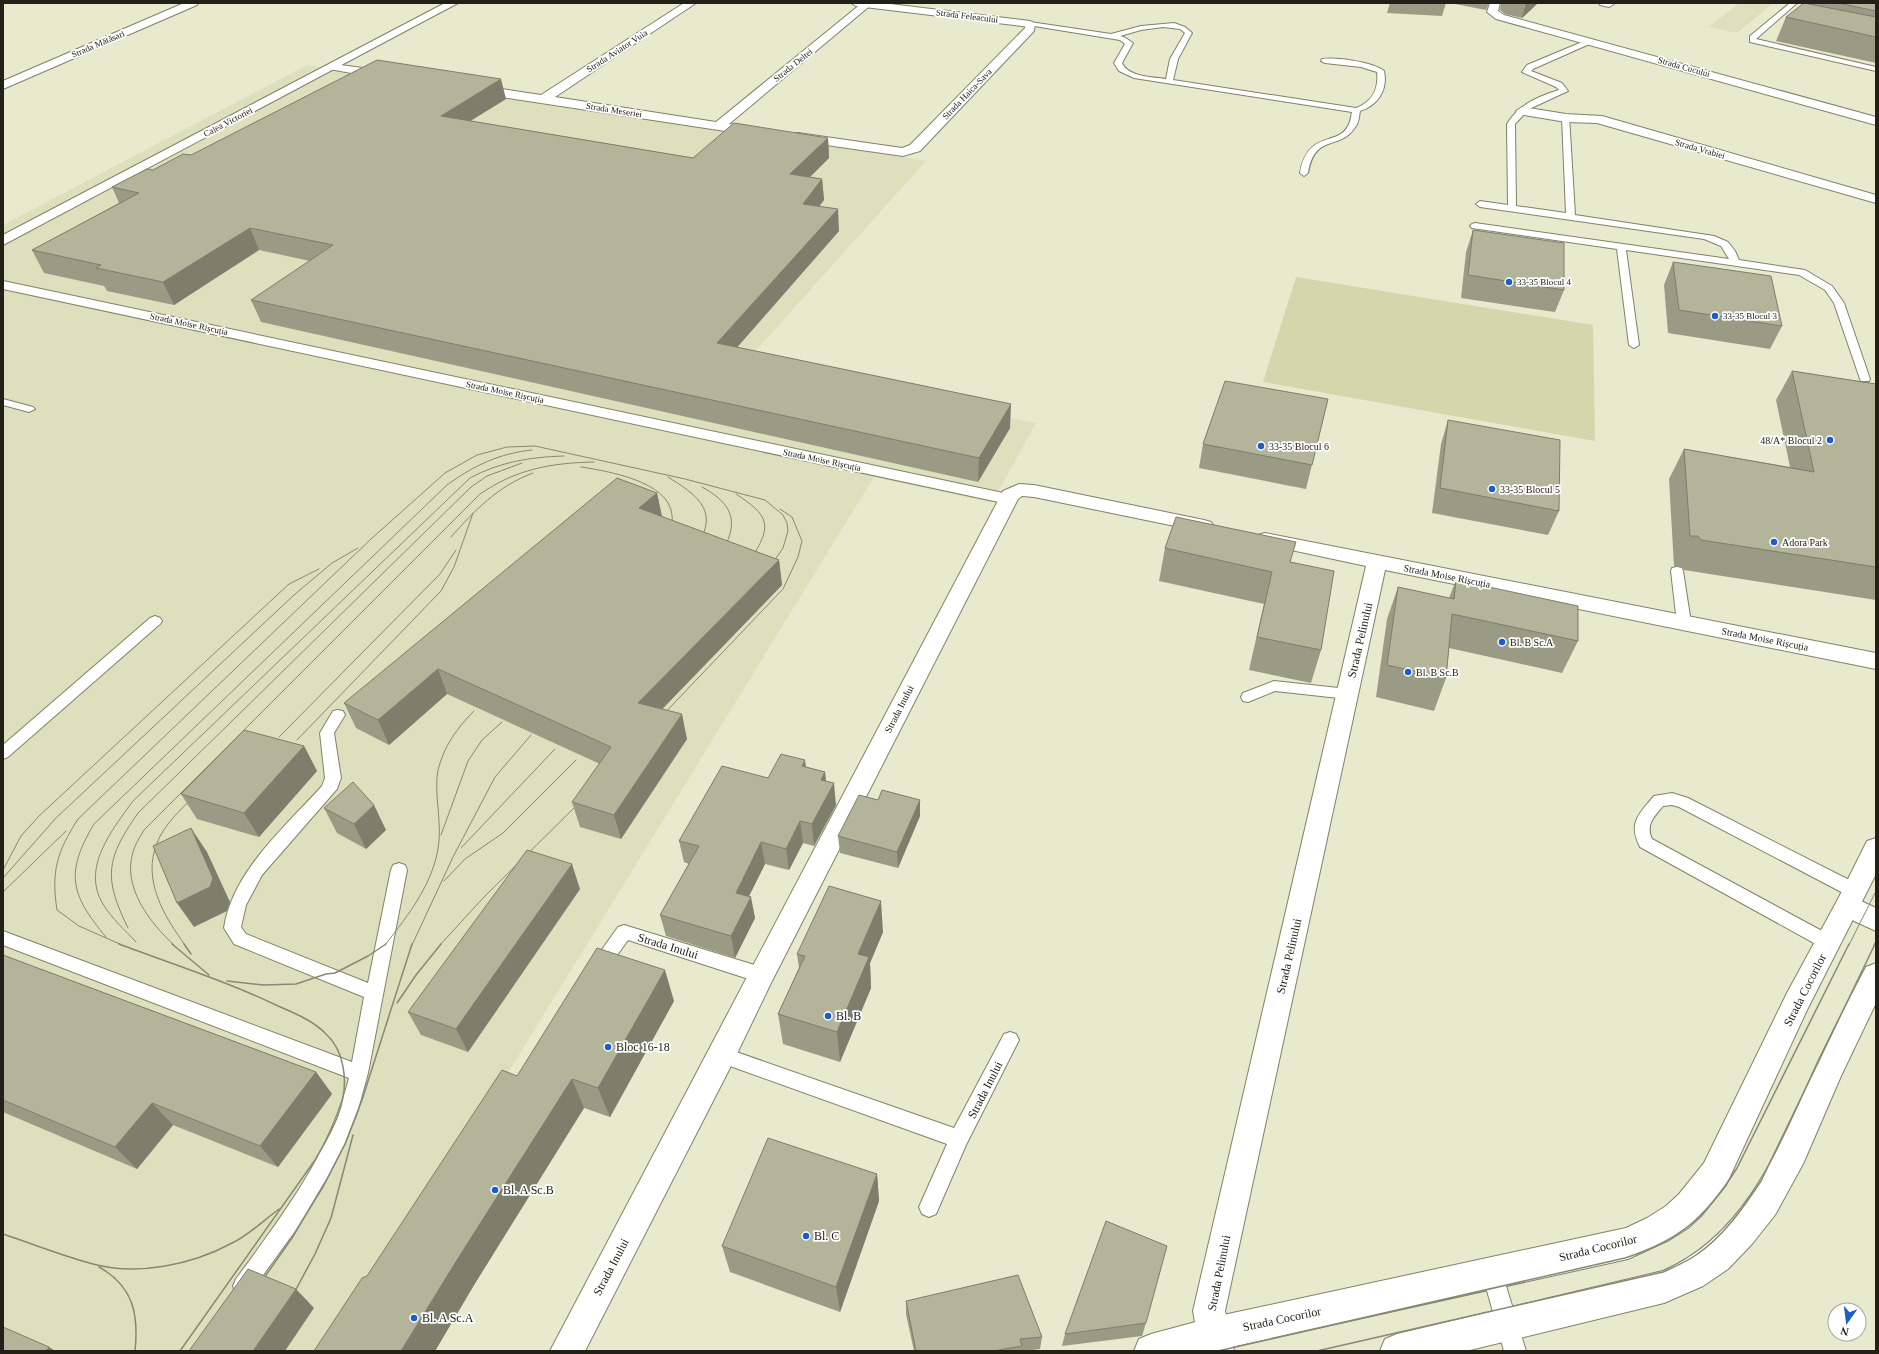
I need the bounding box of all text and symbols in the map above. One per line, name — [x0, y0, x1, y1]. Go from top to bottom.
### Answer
street label: Strada Feleacului — [935, 7, 999, 25]
street label: Strada Mătăsari — [70, 28, 127, 60]
street label: Strada Aviator Vuia — [585, 28, 649, 74]
street label: Strada Deltei — [771, 46, 815, 84]
street label: Strada Cucului — [1657, 55, 1712, 79]
street label: Strada Haica-Sava — [940, 67, 994, 121]
street label: Strada Meseriei — [585, 101, 643, 119]
street label: Calea Victoriei — [202, 105, 255, 139]
street label: Strada Vrabiei — [1674, 137, 1727, 161]
marker: 33-35 Blocul 4 — [1504, 277, 1514, 287]
place label: 33-35 Blocul 4 — [1517, 277, 1571, 287]
street label: Strada Moise Rișcuția — [149, 311, 229, 337]
marker: 33-35 Blocul 3 — [1710, 311, 1720, 321]
place label: 33-35 Blocul 3 — [1723, 311, 1777, 321]
street label: Strada Moise Rișcuția — [465, 379, 545, 405]
place label: 48/A* Blocul 2 — [1760, 435, 1822, 446]
marker: 48/A* Blocul 2 — [1825, 435, 1835, 445]
marker: 33-35 Blocul 6 — [1256, 441, 1266, 451]
place label: 33-35 Blocul 6 — [1269, 441, 1329, 452]
street label: Strada Moise Rișcuția — [782, 447, 862, 473]
marker: 33-35 Blocul 5 — [1487, 484, 1497, 494]
place label: 33-35 Blocul 5 — [1500, 484, 1560, 495]
marker: Adora Park — [1769, 537, 1779, 547]
place label: Adora Park — [1782, 537, 1828, 548]
street label: Strada Moise Rișcuția — [1403, 562, 1492, 590]
street label: Strada Pelinului — [1345, 600, 1376, 679]
street label: Strada Moise Rișcuția — [1721, 625, 1810, 653]
marker: Bl. B Sc.A — [1497, 637, 1507, 647]
place label: Bl. B Sc.A — [1510, 637, 1554, 648]
marker: Bl. B Sc.B — [1403, 667, 1413, 677]
place label: Bl. B Sc.B — [1416, 667, 1459, 678]
street label: Strada Inului — [882, 683, 916, 735]
street label: Strada Pelinului — [1274, 916, 1305, 995]
street label: Strada Inului — [636, 930, 700, 962]
street label: Strada Cocorilor — [1781, 951, 1829, 1029]
place label: Bl. B — [836, 1009, 861, 1023]
marker: Bl. B — [823, 1011, 833, 1021]
place label: Bloc 16-18 — [616, 1040, 670, 1054]
marker: Bloc 16-18 — [603, 1042, 613, 1052]
street label: Strada Inului — [965, 1058, 1006, 1121]
place label: Bl. A Sc.B — [503, 1183, 554, 1197]
marker: Bl. A Sc.B — [490, 1185, 500, 1195]
place label: Bl. C — [814, 1229, 839, 1243]
marker: Bl. C — [801, 1231, 811, 1241]
street label: Strada Cocorilor — [1558, 1232, 1638, 1264]
street label: Strada Pelinului — [1205, 1233, 1233, 1312]
street label: Strada Inului — [590, 1236, 632, 1298]
north arrow — [1827, 1302, 1867, 1342]
street label: Strada Cocorilor — [1242, 1304, 1322, 1334]
place label: Bl. A Sc.A — [422, 1311, 474, 1325]
marker: Bl. A Sc.A — [409, 1313, 419, 1323]
text: N — [1839, 1325, 1850, 1338]

